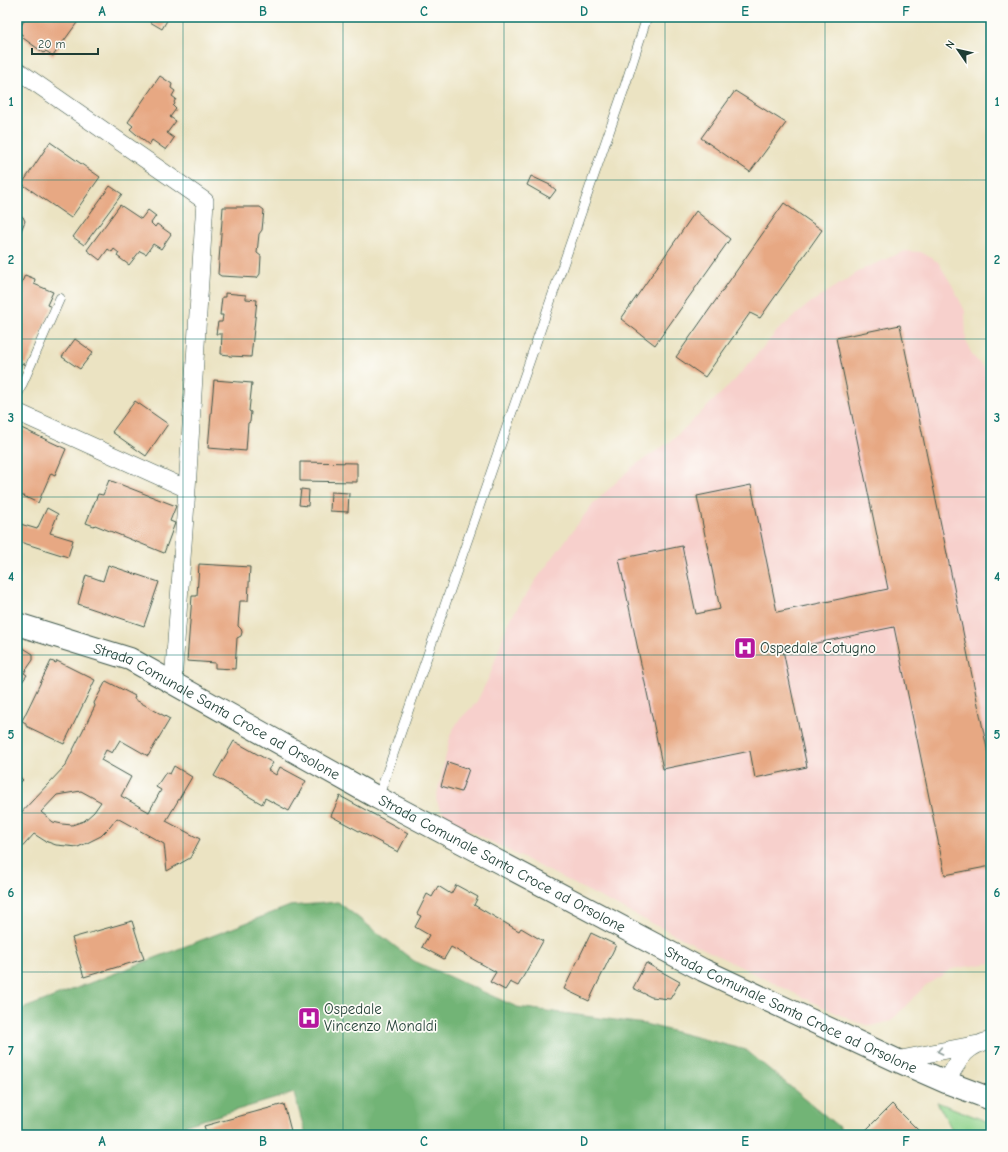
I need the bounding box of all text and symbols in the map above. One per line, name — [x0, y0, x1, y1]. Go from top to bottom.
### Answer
text: A — [98, 4, 106, 19]
text: B — [259, 4, 267, 19]
text: C — [420, 4, 428, 19]
text: D — [580, 4, 588, 19]
text: E — [741, 4, 749, 19]
text: F — [902, 4, 910, 19]
scale bar — [32, 30, 98, 56]
north arrow — [938, 30, 978, 70]
text: 20 m — [38, 37, 66, 51]
text: N — [943, 38, 958, 51]
text: 1 — [8, 94, 14, 109]
text: 1 — [994, 94, 1000, 109]
text: 2 — [8, 252, 14, 267]
text: 2 — [994, 252, 1000, 267]
text: 3 — [8, 410, 14, 425]
text: 3 — [994, 410, 1000, 425]
text: 4 — [8, 569, 14, 584]
text: 4 — [994, 569, 1000, 584]
hospital icon: Ospedale Cotugno — [732, 635, 758, 661]
street label: Strada Comunale Santa Croce ad Orsolone — [91, 639, 343, 784]
place label: Ospedale Cotugno — [760, 639, 876, 657]
text: 5 — [8, 727, 15, 742]
text: 5 — [994, 727, 1001, 742]
street label: Strada Comunale Santa Croce ad Orsolone — [376, 791, 629, 937]
text: 6 — [8, 885, 15, 900]
text: 6 — [994, 885, 1001, 900]
street label: Strada Comunale Santa Croce ad Orsolone — [662, 943, 920, 1077]
place label: Ospedale Vincenzo Monaldi — [324, 1000, 437, 1035]
hospital icon: Ospedale Vincenzo Monaldi — [296, 1005, 322, 1031]
text: 7 — [8, 1043, 14, 1058]
text: 7 — [994, 1043, 1000, 1058]
one-way arrow — [937, 1046, 943, 1054]
text: A — [98, 1134, 106, 1149]
text: B — [259, 1134, 267, 1149]
text: C — [420, 1134, 428, 1149]
text: D — [580, 1134, 588, 1149]
text: E — [741, 1134, 749, 1149]
text: F — [902, 1134, 910, 1149]

